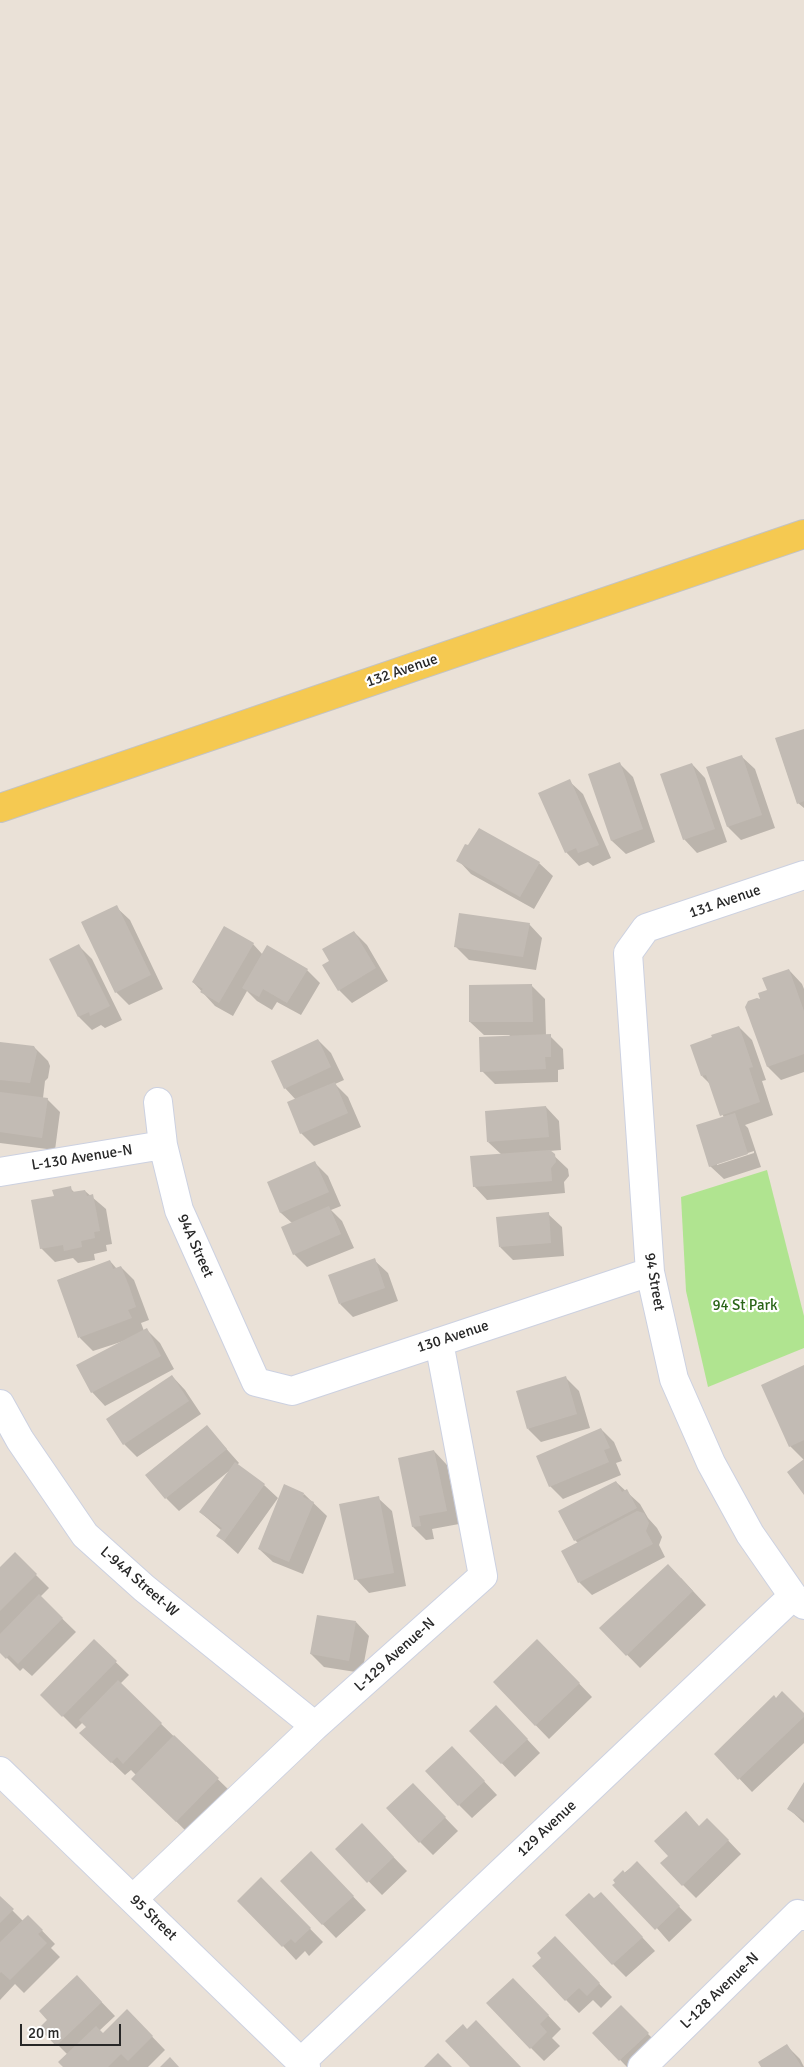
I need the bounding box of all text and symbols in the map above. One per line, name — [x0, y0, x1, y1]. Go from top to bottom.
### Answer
street label: 132 Avenue — [364, 650, 440, 692]
street label: 131 Avenue — [687, 881, 763, 923]
street label: L-130 Avenue-N — [30, 1141, 134, 1175]
street label: 94A Street — [173, 1211, 217, 1281]
street label: 94 Street — [640, 1252, 668, 1312]
park label: 94 St Park — [712, 1297, 778, 1315]
street label: 130 Avenue — [415, 1317, 491, 1357]
street label: L-94A Street-W — [96, 1543, 182, 1621]
street label: L-129 Avenue-N — [351, 1614, 439, 1696]
street label: 129 Avenue — [514, 1797, 580, 1861]
street label: 95 Street — [126, 1891, 180, 1945]
street label: L-128 Avenue-N — [677, 1949, 763, 2033]
scale bar — [22, 2014, 124, 2046]
text: 20 m — [28, 2024, 59, 2042]

